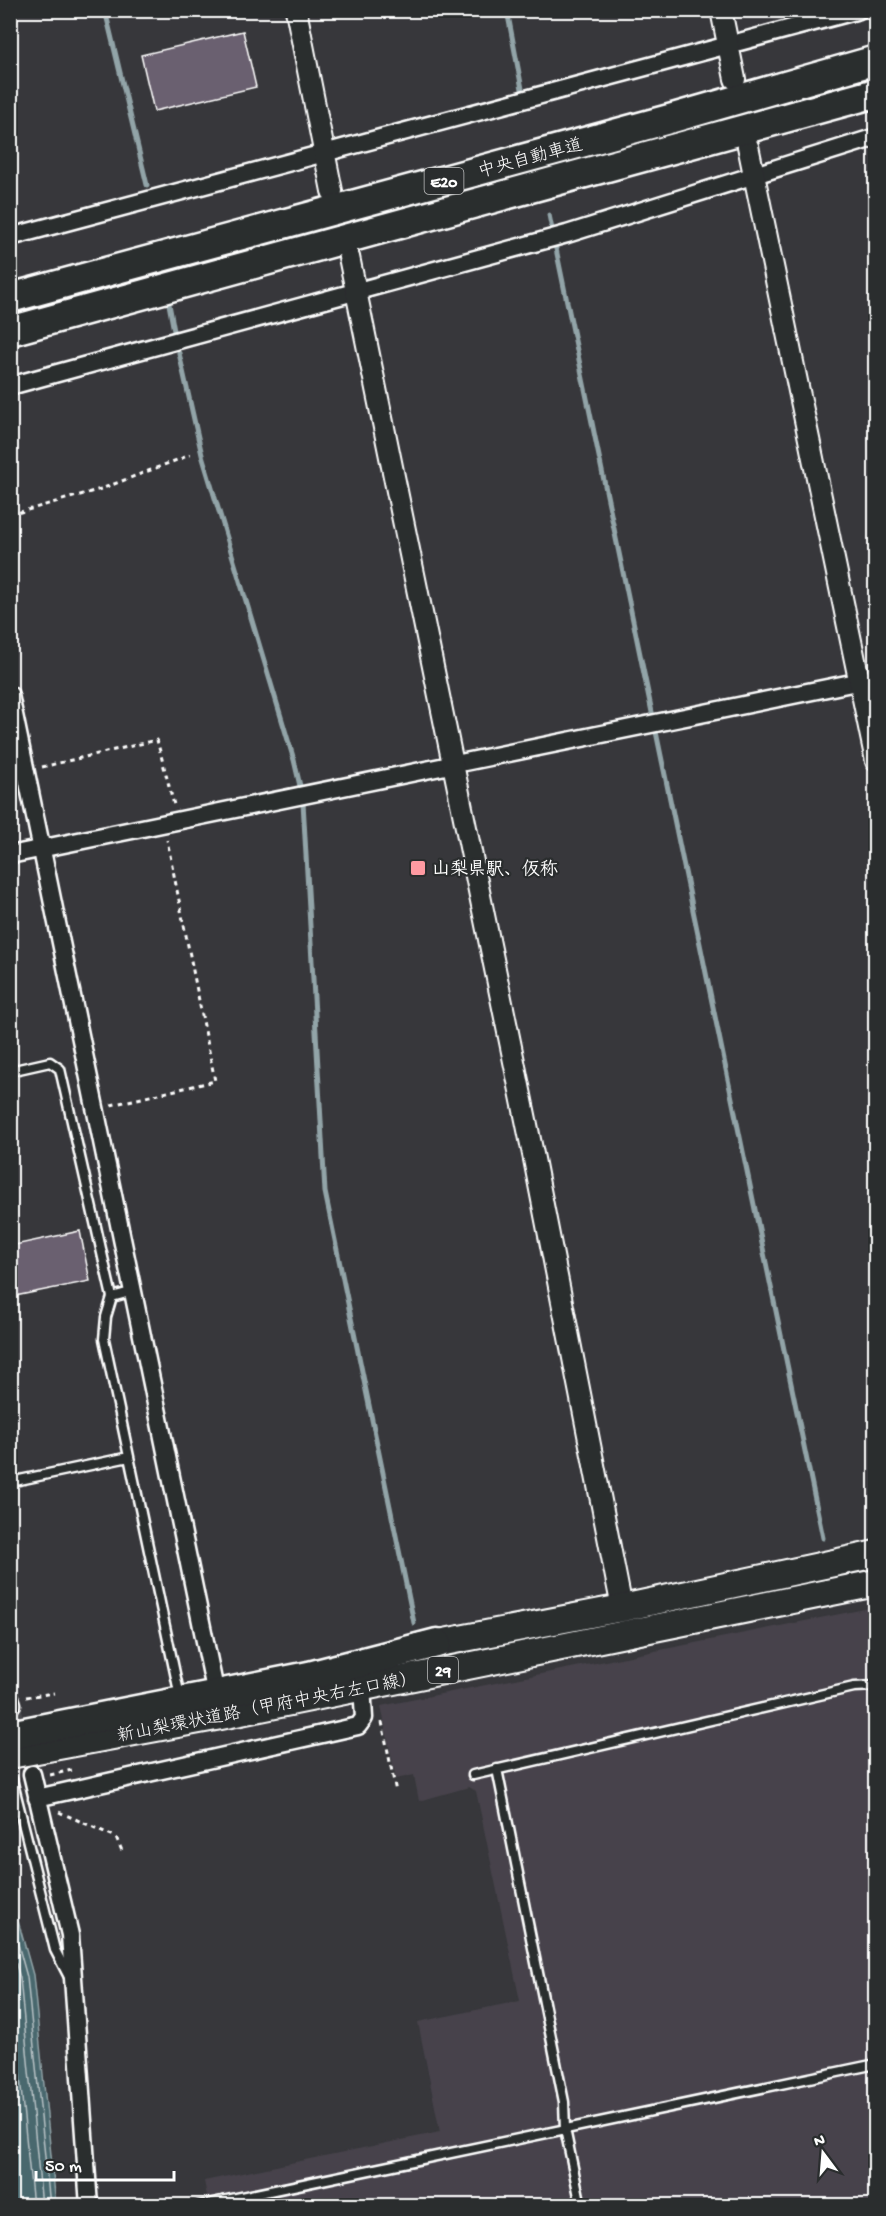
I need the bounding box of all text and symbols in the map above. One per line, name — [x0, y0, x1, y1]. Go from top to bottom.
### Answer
street label: 中央自動車道 — [476, 134, 586, 184]
road number: E20 — [424, 168, 464, 194]
marker: 山梨県駅、仮称 — [409, 859, 427, 877]
place label: 山梨県駅、仮称 — [432, 859, 558, 881]
road number: 29 — [428, 1657, 458, 1683]
street label: 新山梨環状道路（甲府中央右左口線） — [115, 1667, 420, 1748]
north arrow — [793, 2123, 853, 2183]
text: N — [812, 2131, 828, 2153]
scale bar — [36, 2144, 174, 2182]
text: 50 m — [45, 2157, 82, 2178]

